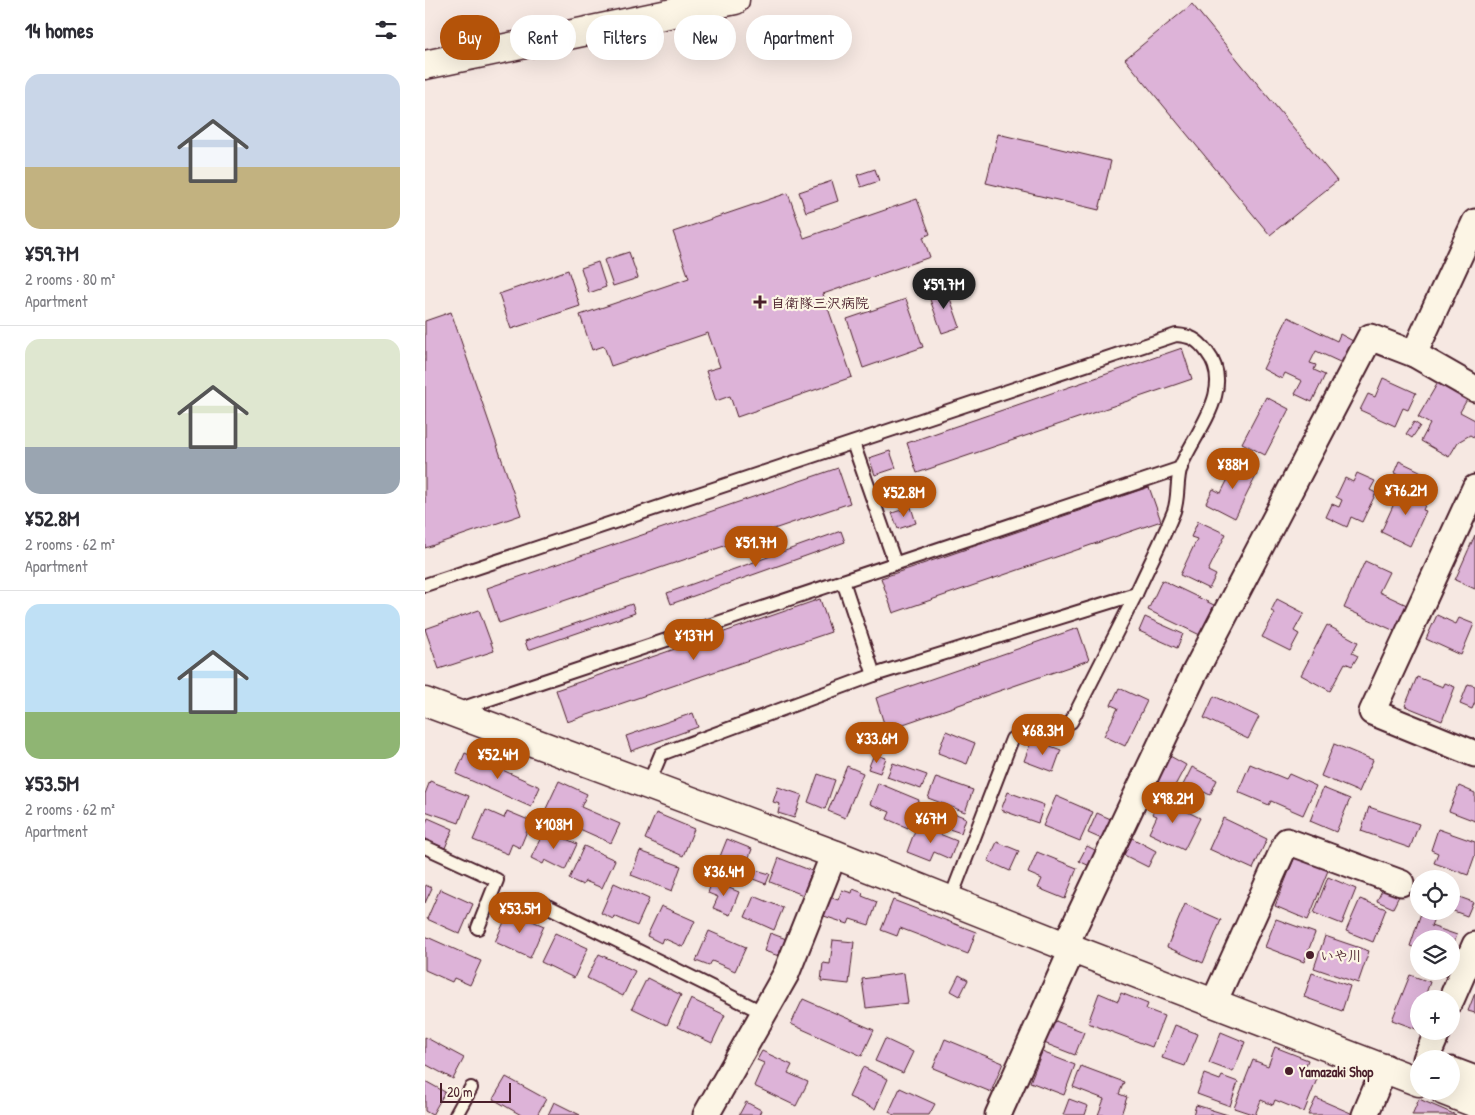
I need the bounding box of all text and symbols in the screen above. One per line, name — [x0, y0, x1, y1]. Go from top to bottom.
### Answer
chip: Buy — [440, 15, 500, 60]
chip: Rent — [510, 15, 576, 60]
chip: Filters — [586, 15, 664, 60]
chip: New — [674, 15, 736, 60]
chip: Apartment — [746, 15, 852, 60]
text: 14 homes — [25, 16, 93, 45]
icon: filters — [372, 16, 400, 44]
icon: home — [168, 106, 258, 196]
text: ¥59.7M — [25, 239, 79, 268]
text: 2 rooms · 80 m² — [25, 268, 115, 290]
pin: ¥59.7M — [903, 268, 985, 310]
text: ¥59.7M — [924, 273, 964, 295]
text: Apartment — [25, 290, 88, 312]
place label: 自衛隊三沢病院 — [771, 293, 869, 312]
marker: 自衛隊三沢病院 — [753, 295, 767, 309]
icon: home — [168, 372, 258, 462]
pin: ¥88M — [1203, 448, 1263, 490]
text: ¥88M — [1218, 453, 1248, 475]
pin: ¥76.2M — [1365, 474, 1447, 516]
pin: ¥52.8M — [863, 476, 945, 518]
text: ¥76.2M — [1385, 479, 1427, 501]
text: ¥52.8M — [883, 481, 925, 503]
text: ¥52.8M — [25, 504, 80, 533]
pin: ¥51.7M — [715, 526, 797, 568]
text: ¥51.7M — [736, 531, 776, 553]
text: 2 rooms · 62 m² — [25, 533, 115, 555]
text: Apartment — [25, 555, 88, 577]
pin: ¥137M — [659, 618, 729, 661]
text: ¥137M — [675, 624, 713, 646]
icon: home — [168, 637, 258, 727]
pin: ¥68.3M — [1002, 714, 1084, 756]
text: ¥68.3M — [1023, 719, 1063, 741]
pin: ¥33.6M — [836, 722, 918, 764]
text: ¥33.6M — [856, 727, 898, 749]
pin: ¥52.4M — [457, 738, 539, 780]
text: ¥52.4M — [478, 743, 518, 765]
text: ¥53.5M — [25, 769, 79, 798]
pin: ¥98.2M — [1132, 782, 1214, 824]
text: ¥98.2M — [1153, 787, 1193, 809]
text: 2 rooms · 62 m² — [25, 798, 115, 820]
pin: ¥67M — [901, 802, 961, 844]
text: ¥67M — [915, 807, 947, 829]
pin: ¥108M — [519, 808, 589, 850]
text: ¥108M — [536, 813, 572, 835]
text: Apartment — [25, 820, 88, 842]
pin: ¥36.4M — [683, 854, 765, 897]
text: ¥36.4M — [704, 860, 744, 882]
map controls — [1410, 870, 1460, 1100]
button: locate — [1410, 870, 1460, 920]
pin: ¥53.5M — [479, 892, 561, 934]
text: ¥53.5M — [499, 897, 541, 919]
button: layers — [1410, 930, 1460, 980]
place label: いや川 — [1320, 946, 1362, 965]
marker: いや川 — [1304, 949, 1316, 961]
button: + — [1410, 990, 1460, 1040]
button: − — [1410, 1050, 1460, 1100]
place label: Yamazaki Shop — [1299, 1062, 1374, 1083]
marker: Yamazaki Shop — [1283, 1065, 1295, 1077]
scale bar — [440, 1080, 511, 1103]
text: 20 m — [447, 1082, 473, 1101]

